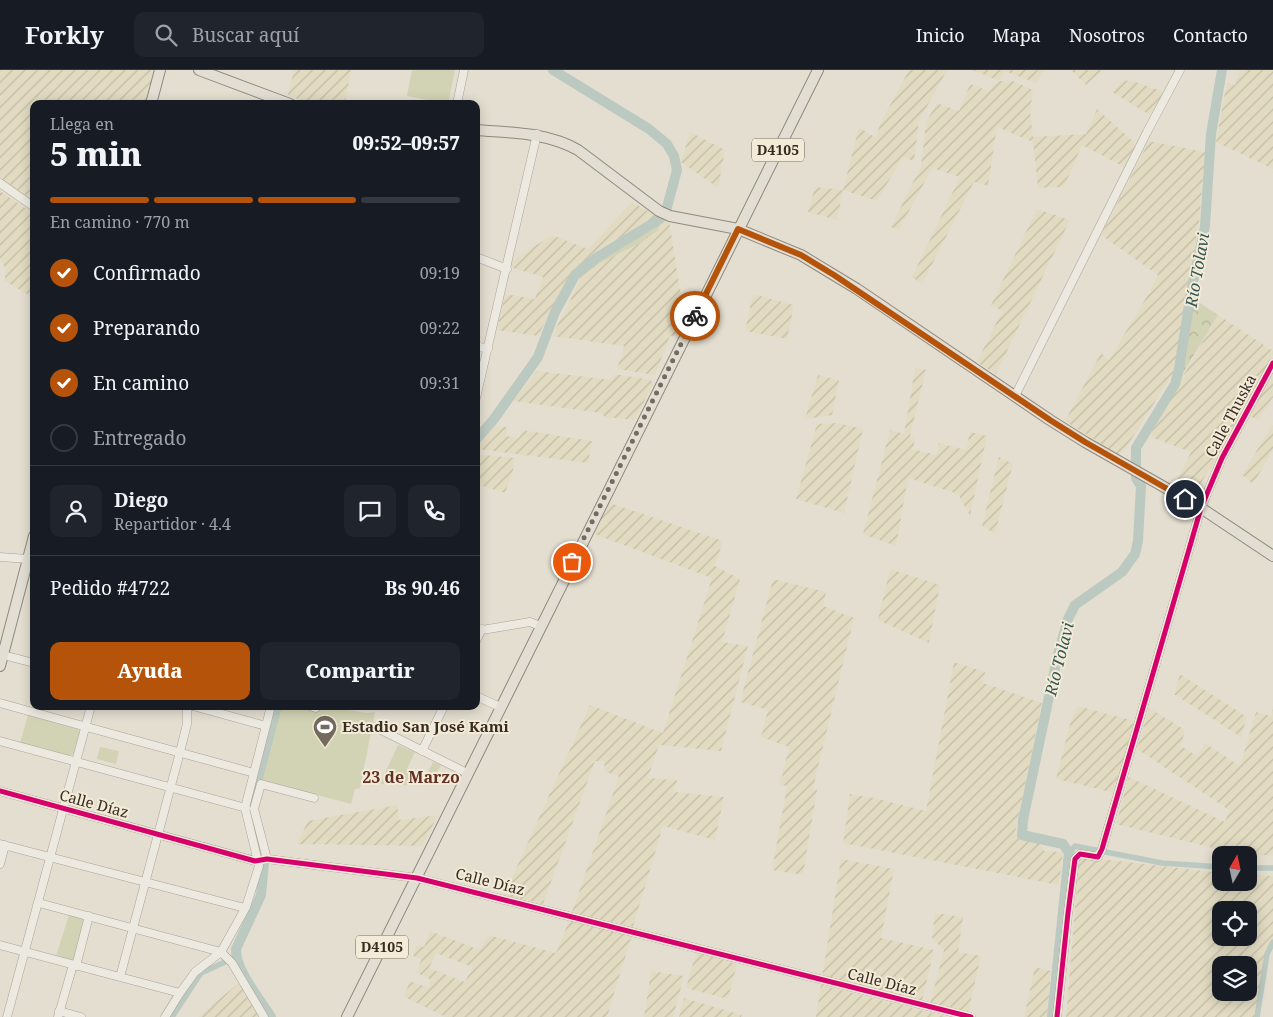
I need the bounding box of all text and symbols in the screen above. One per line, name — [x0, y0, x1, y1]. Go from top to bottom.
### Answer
search box — [134, 12, 484, 57]
text: Forkly — [25, 18, 104, 51]
icon: search — [152, 21, 180, 49]
text: Buscar aquí — [192, 22, 299, 48]
text: Inicio — [916, 23, 965, 47]
text: Mapa — [993, 23, 1041, 47]
text: Nosotros — [1069, 23, 1145, 47]
text: Contacto — [1173, 23, 1248, 47]
text: Llega en — [50, 113, 114, 135]
text: 09:52–09:57 — [352, 130, 460, 156]
text: 5 min — [50, 132, 142, 175]
road number: D4105 — [752, 138, 804, 162]
text: En camino · 770 m — [50, 211, 190, 233]
water label: Río Tolavi — [1179, 231, 1214, 310]
icon: check — [50, 259, 78, 287]
text: Confirmado — [93, 260, 201, 286]
text: 09:19 — [420, 262, 460, 284]
courier — [670, 291, 720, 341]
icon: bike — [681, 302, 709, 330]
icon: check — [50, 314, 78, 342]
text: Preparando — [93, 315, 200, 341]
text: 09:22 — [420, 317, 460, 339]
icon: check — [50, 369, 78, 397]
text: En camino — [93, 370, 189, 396]
street label: Calle Thuska — [1200, 371, 1260, 460]
text: 09:31 — [420, 372, 460, 394]
text: Entregado — [93, 425, 186, 451]
pin — [1164, 478, 1206, 520]
button: person — [50, 485, 102, 537]
button: chat — [344, 485, 396, 537]
button: phone — [408, 485, 460, 537]
icon: home — [1171, 485, 1199, 513]
text: Diego — [114, 487, 168, 513]
text: Repartidor · 4.4 — [114, 513, 231, 535]
pin — [551, 541, 593, 583]
icon: bag — [558, 548, 586, 576]
text: Pedido #4722 — [50, 575, 170, 601]
text: Bs 90.46 — [385, 575, 460, 601]
water label: Río Tolavi — [1039, 620, 1079, 699]
button: Ayuda — [50, 642, 250, 700]
button: Compartir — [260, 642, 460, 700]
sports icon: Estadio San José Kami — [312, 714, 338, 748]
place label: Estadio San José Kami — [342, 716, 509, 736]
district label: 23 de Marzo — [362, 766, 460, 788]
street label: Calle Díaz — [58, 784, 131, 822]
north arrow — [1212, 846, 1258, 891]
map controls — [1212, 846, 1257, 1001]
street label: Calle Díaz — [454, 863, 527, 899]
button: locate — [1212, 901, 1257, 946]
road number: D4105 — [356, 936, 408, 959]
button: layers — [1212, 956, 1257, 1001]
street label: Calle Díaz — [846, 963, 919, 999]

